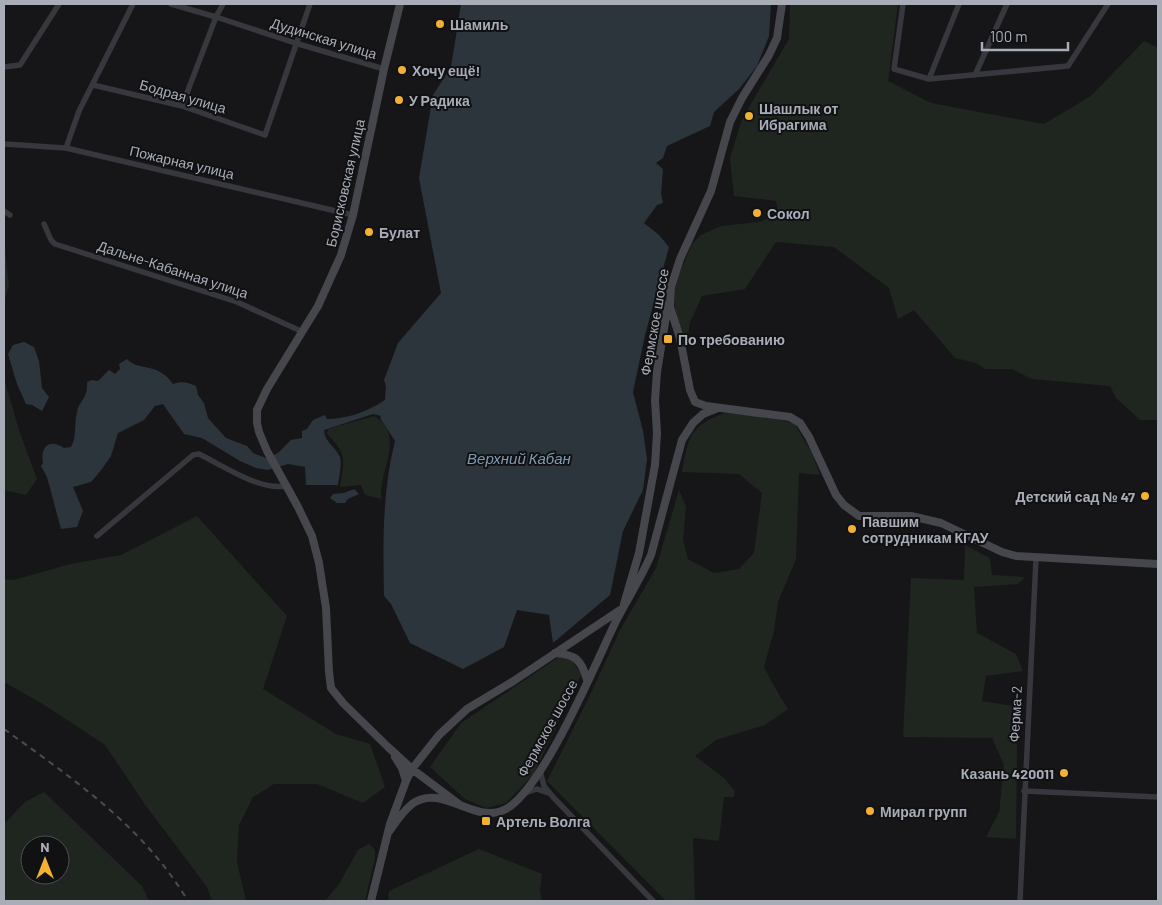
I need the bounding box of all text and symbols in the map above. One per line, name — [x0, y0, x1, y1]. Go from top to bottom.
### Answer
street label: Дудинская улица — [269, 14, 379, 62]
place label: Шамиль — [450, 16, 509, 33]
marker: Шамиль — [434, 18, 446, 30]
scale bar — [982, 20, 1068, 52]
text: 100 m — [990, 27, 1028, 45]
place label: Хочу ещё! — [412, 62, 480, 79]
marker: Хочу ещё! — [396, 64, 408, 76]
street label: Бодрая улица — [138, 76, 228, 117]
place label: У Радика — [409, 92, 470, 109]
marker: У Радика — [393, 94, 405, 106]
place label: Шашлык от Ибрагима — [759, 100, 838, 133]
marker: Шашлык от Ибрагима — [743, 110, 755, 122]
street label: Борисковская улица — [322, 117, 368, 249]
street label: Пожарная улица — [128, 142, 236, 182]
place label: Сокол — [767, 205, 810, 222]
marker: Сокол — [751, 207, 763, 219]
place label: Булат — [379, 224, 420, 241]
marker: Булат — [363, 226, 375, 238]
street label: Дальне-Кабанная улица — [96, 237, 251, 301]
street label: Фермское шоссе — [636, 267, 672, 377]
place label: По требованию — [678, 331, 785, 348]
marker: По требованию — [662, 333, 674, 345]
water label: Верхний Кабан — [467, 449, 571, 467]
place label: Детский сад № 47 — [1016, 488, 1135, 505]
marker: Детский сад № 47 — [1139, 490, 1151, 502]
place label: Павшим сотрудникам КГАУ — [862, 513, 989, 546]
marker: Павшим сотрудникам КГАУ — [846, 523, 858, 535]
street label: Фермское шоссе — [513, 676, 581, 779]
street label: Ферма-2 — [1005, 685, 1025, 743]
place label: Казань 420011 — [961, 765, 1054, 782]
marker: Казань 420011 — [1058, 767, 1070, 779]
place label: Мирал групп — [880, 803, 967, 820]
marker: Мирал групп — [864, 805, 876, 817]
place label: Артель Волга — [496, 813, 590, 830]
marker: Артель Волга — [480, 815, 492, 827]
north arrow — [20, 835, 70, 885]
text: N — [40, 838, 50, 855]

